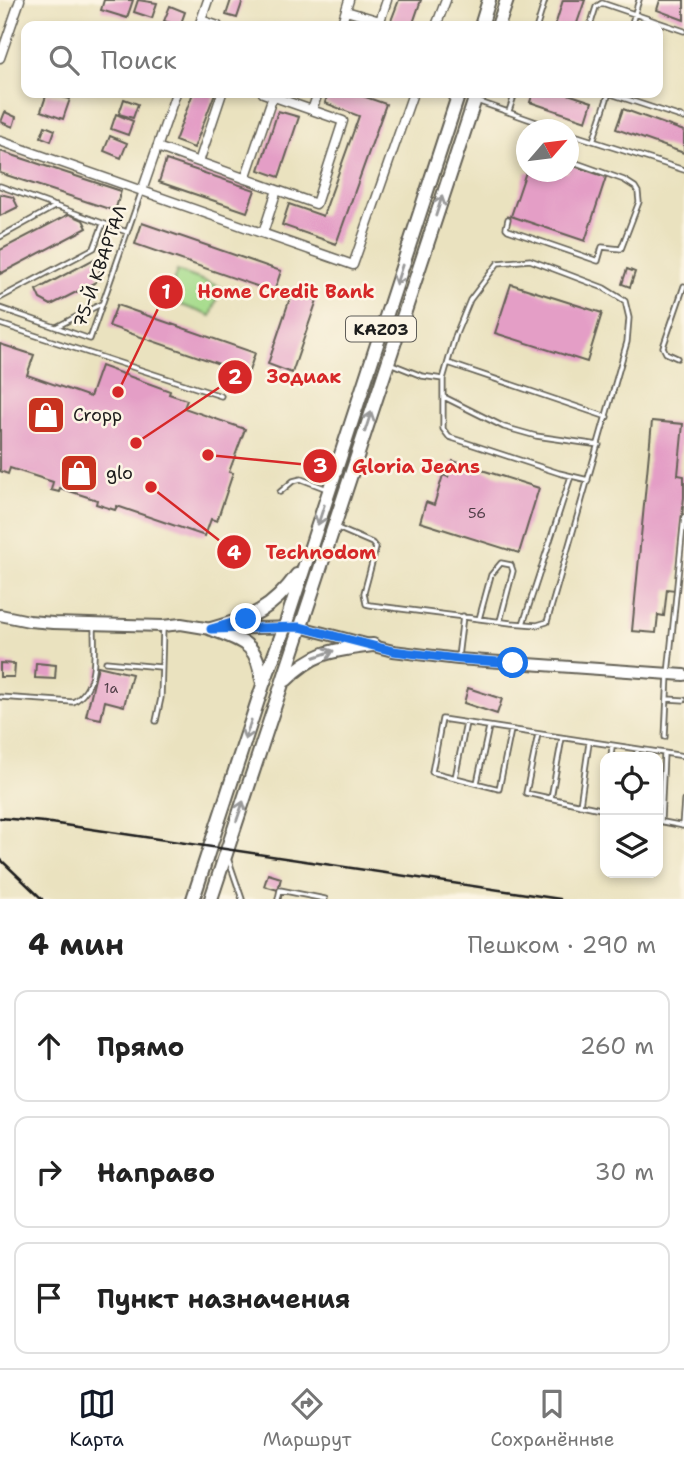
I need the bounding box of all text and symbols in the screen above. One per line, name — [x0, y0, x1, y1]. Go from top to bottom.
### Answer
search box — [21, 21, 663, 98]
icon: search — [45, 41, 83, 79]
text: Поиск — [101, 42, 177, 77]
north arrow — [516, 119, 579, 182]
one-way arrow — [434, 196, 446, 218]
street label: 75-Й КВАРТАЛ — [68, 201, 132, 331]
one-way arrow — [392, 264, 404, 286]
callout: Home Credit Bank — [148, 272, 389, 312]
text: 1 — [161, 278, 171, 306]
text: Home Credit Bank — [197, 279, 375, 304]
road number: KАZ03 — [346, 316, 416, 342]
callout: Зодиак — [217, 357, 355, 397]
text: 2 — [228, 363, 243, 391]
text: Зодиак — [267, 364, 341, 389]
shop icon: Cropp — [25, 394, 67, 436]
place label: Cropp — [73, 403, 122, 427]
one-way arrow — [363, 412, 375, 434]
callout: Gloria Jeans — [303, 446, 494, 486]
shop icon: glo — [58, 452, 100, 494]
text: 3 — [313, 452, 327, 480]
text: Gloria Jeans — [352, 454, 480, 479]
place label: glo — [106, 461, 133, 485]
one-way arrow — [314, 504, 327, 526]
house number: 56 — [468, 504, 486, 522]
callout: Technodom — [217, 532, 391, 572]
text: 4 — [227, 539, 242, 567]
text: Technodom — [266, 540, 376, 565]
route end — [230, 603, 261, 634]
one-way arrow — [312, 647, 334, 659]
route start — [497, 647, 528, 678]
house number: 1а — [104, 679, 119, 697]
one-way arrow — [241, 719, 253, 741]
map controls — [600, 752, 663, 878]
button: locate — [600, 752, 663, 815]
one-way arrow — [235, 800, 247, 822]
button: layers — [600, 815, 663, 878]
text: 4 мин — [28, 924, 124, 965]
text: Пешком · 290 m — [468, 930, 656, 960]
icon: ahead — [30, 1027, 68, 1065]
text: Прямо — [97, 1029, 185, 1064]
text: 260 m — [580, 1031, 654, 1061]
icon: right — [30, 1153, 68, 1191]
text: Направо — [97, 1155, 215, 1190]
text: 30 m — [595, 1157, 654, 1187]
icon: arrive — [30, 1279, 68, 1317]
text: Пункт назначения — [97, 1281, 350, 1316]
tab: Карта — [69, 1385, 124, 1452]
tab: Маршрут — [263, 1385, 351, 1452]
tab: Сохранённые — [490, 1385, 615, 1452]

